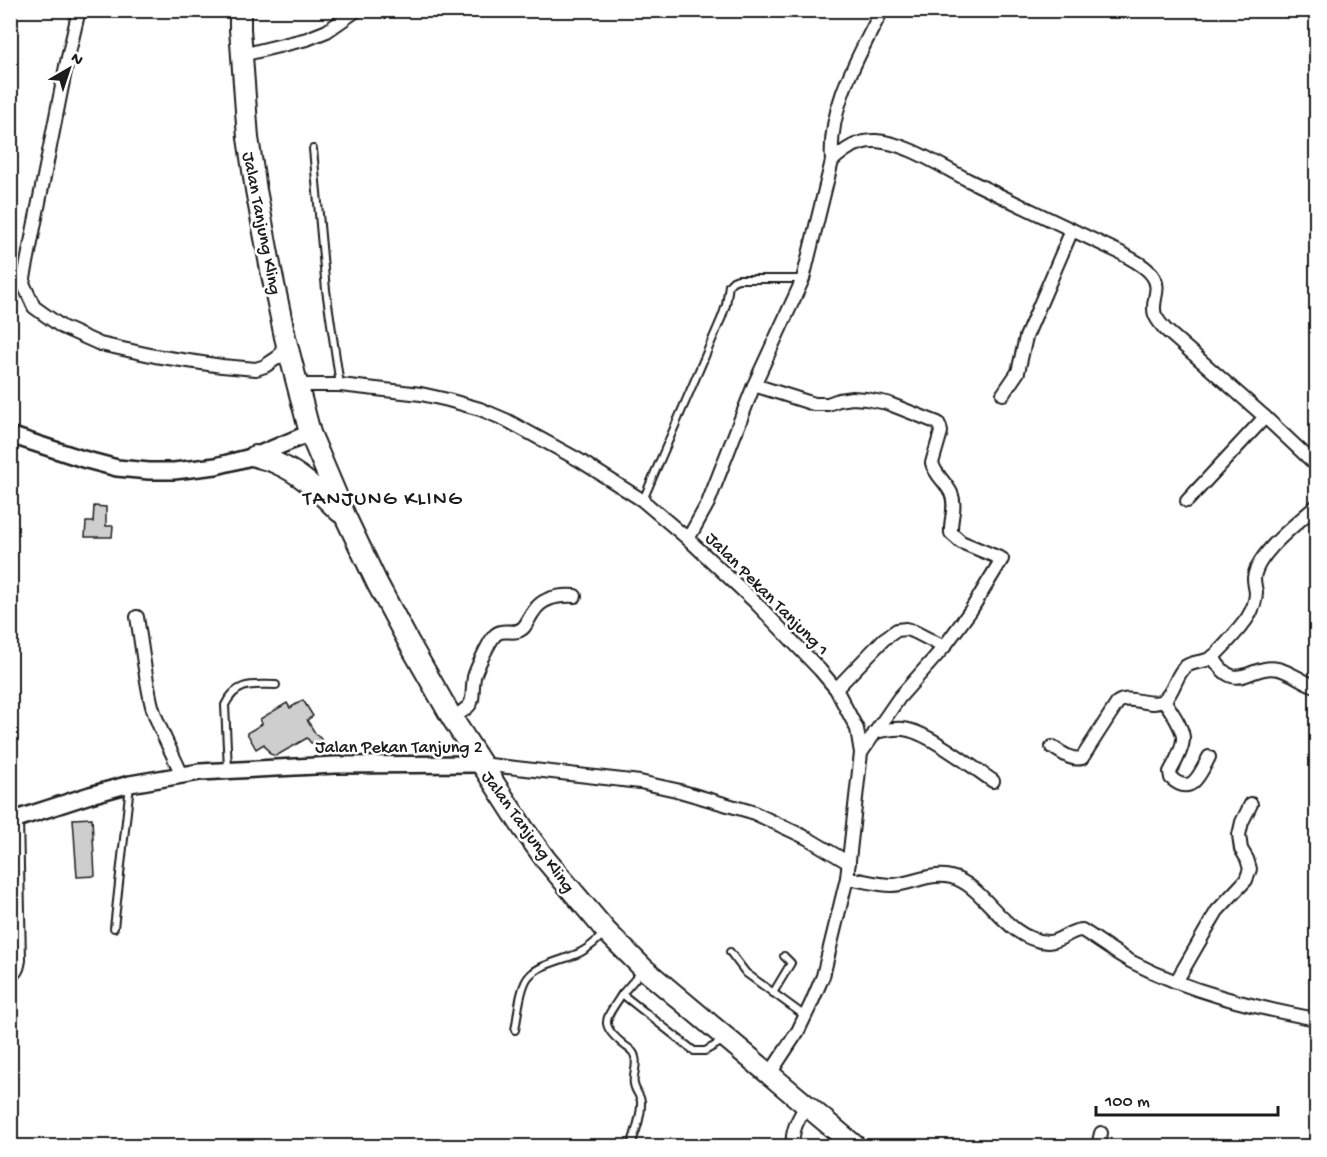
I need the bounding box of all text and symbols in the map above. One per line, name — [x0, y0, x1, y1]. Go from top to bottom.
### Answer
north arrow — [39, 39, 99, 99]
text: N — [66, 49, 87, 71]
street label: Jalan Tanjung Kling — [236, 150, 285, 297]
district label: TANJUNG KLING — [302, 488, 463, 513]
street label: Jalan Pekan Tanjung 1 — [700, 529, 832, 661]
street label: Jalan Pekan Tanjung 2 — [315, 738, 483, 759]
street label: Jalan Tanjung Kling — [476, 768, 578, 897]
scale bar — [1096, 1079, 1278, 1117]
text: 100 m — [1104, 1092, 1150, 1113]

